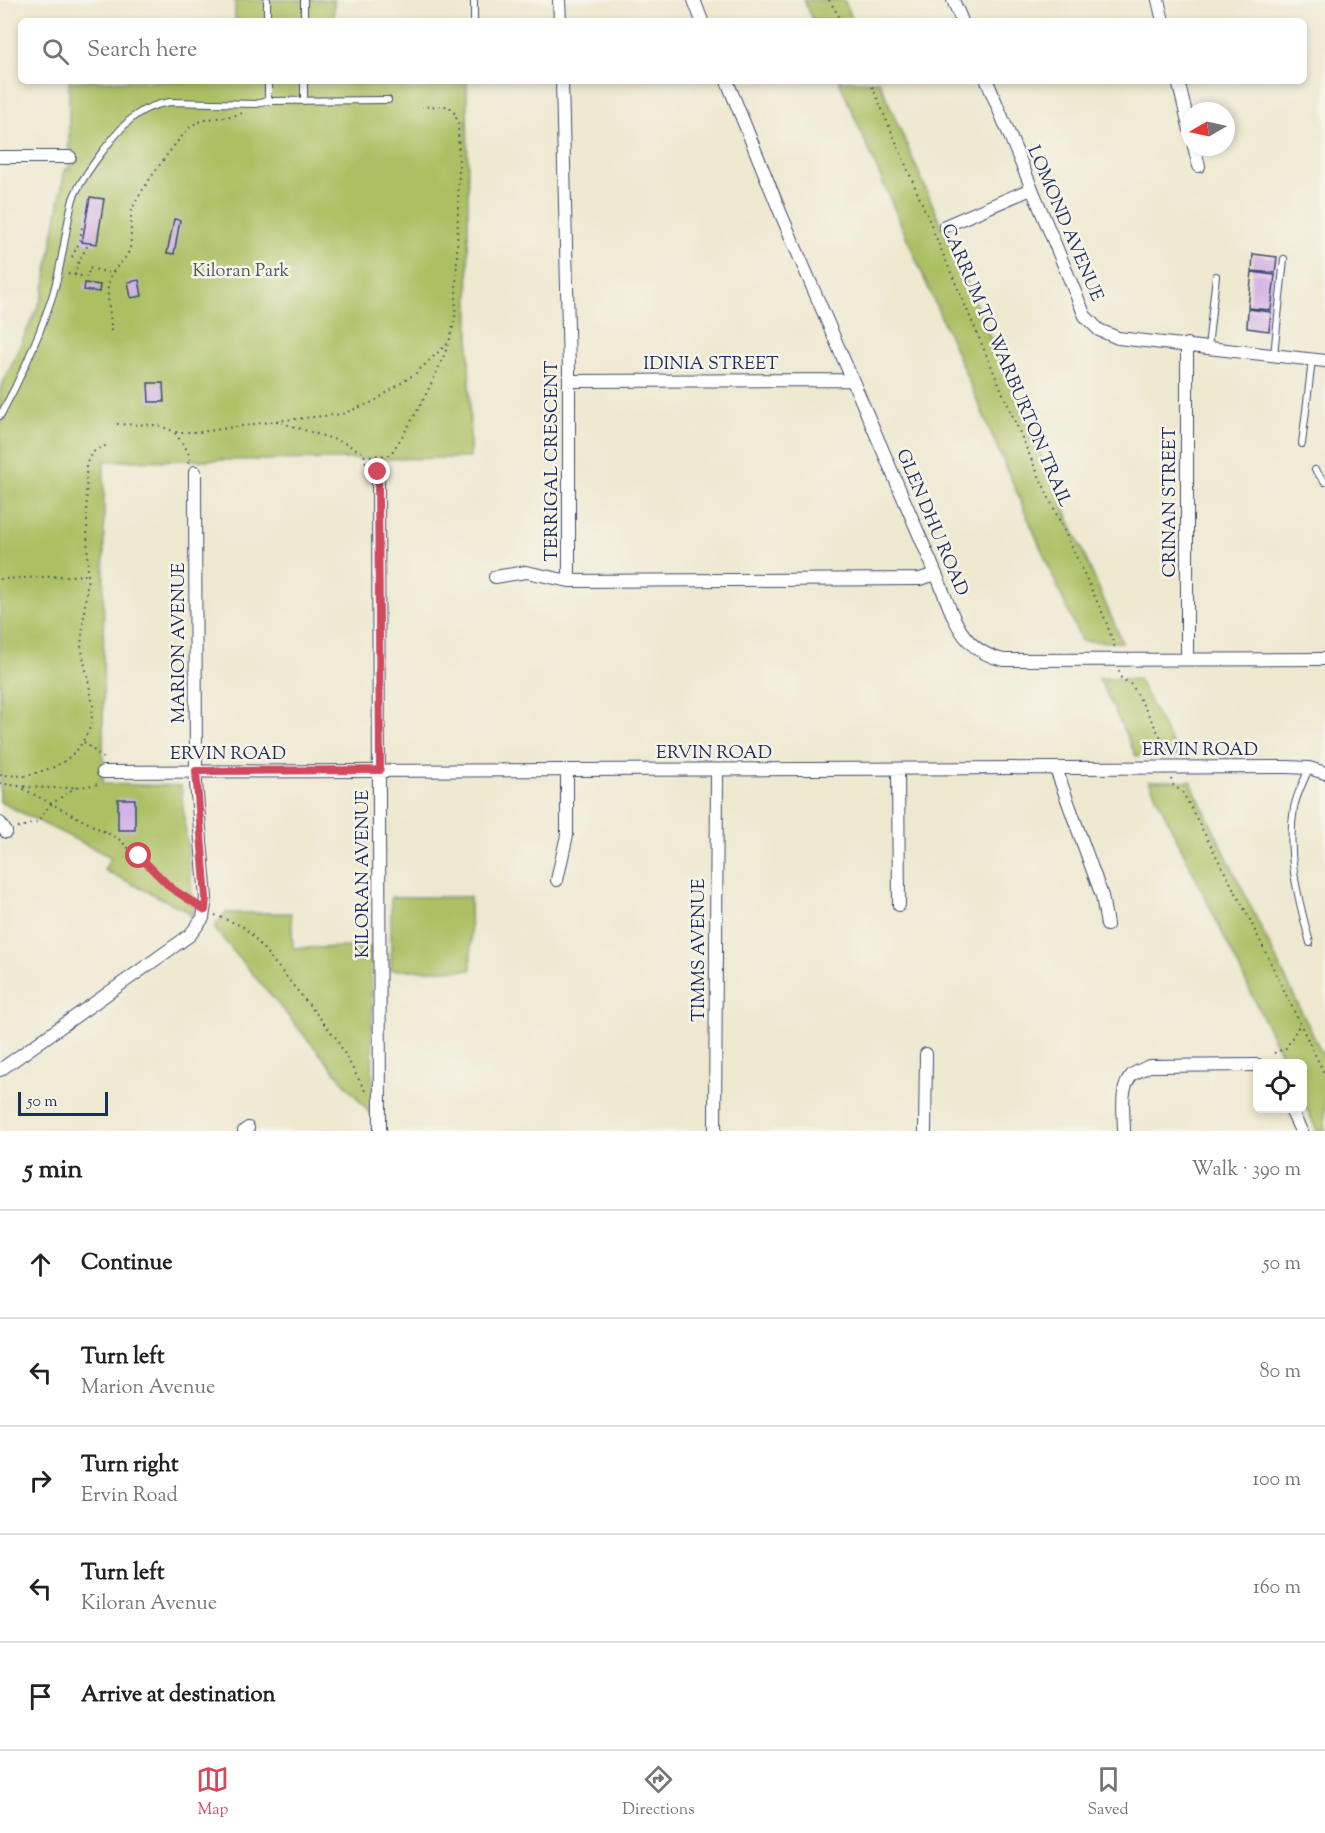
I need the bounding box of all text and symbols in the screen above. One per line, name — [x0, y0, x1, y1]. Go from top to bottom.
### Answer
search box — [18, 18, 1307, 84]
icon: search — [39, 35, 72, 68]
text: Search here — [87, 35, 197, 67]
north arrow — [1181, 102, 1235, 156]
street label: LOMOND AVENUE — [1020, 142, 1109, 306]
street label: CARRUM TO WARBURTON TRAIL — [934, 220, 1077, 511]
park label: Kiloran Park — [193, 259, 290, 285]
street label: IDINIA STREET — [643, 352, 779, 378]
street label: TERRIGAL CRESCENT — [540, 360, 566, 561]
street label: CRINAN STREET — [1158, 426, 1184, 577]
street label: GLEN DHU ROAD — [888, 445, 974, 600]
route end — [364, 458, 390, 484]
street label: MARION AVENUE — [167, 563, 193, 723]
street label: ERVIN ROAD — [1142, 738, 1258, 764]
street label: ERVIN ROAD — [656, 741, 772, 767]
street label: ERVIN ROAD — [170, 742, 286, 768]
street label: KILORAN AVENUE — [351, 790, 377, 958]
route start — [125, 842, 151, 868]
street label: TIMMS AVENUE — [687, 878, 713, 1022]
map controls — [1253, 1059, 1307, 1113]
button: locate — [1253, 1059, 1307, 1113]
scale bar — [18, 1089, 108, 1116]
text: 50 m — [27, 1091, 58, 1114]
text: 5 min — [24, 1152, 83, 1189]
text: Walk · 390 m — [1192, 1156, 1301, 1185]
icon: ahead — [24, 1248, 57, 1281]
text: Continue — [81, 1248, 172, 1280]
text: 50 m — [1263, 1250, 1301, 1279]
text: Turn left — [81, 1342, 164, 1374]
icon: left — [24, 1356, 57, 1389]
text: 80 m — [1260, 1358, 1301, 1387]
text: Marion Avenue — [81, 1374, 215, 1403]
text: Turn right — [81, 1450, 178, 1482]
icon: right — [24, 1464, 57, 1497]
text: 100 m — [1252, 1466, 1301, 1495]
text: Ervin Road — [81, 1482, 178, 1511]
text: Turn left — [81, 1558, 164, 1590]
icon: left — [24, 1572, 57, 1605]
text: 160 m — [1253, 1574, 1301, 1603]
text: Kiloran Avenue — [81, 1590, 217, 1619]
icon: arrive — [24, 1680, 57, 1713]
text: Arrive at destination — [81, 1680, 276, 1712]
tab: Map — [196, 1763, 229, 1822]
tab: Directions — [622, 1763, 695, 1822]
tab: Saved — [1087, 1763, 1129, 1822]

